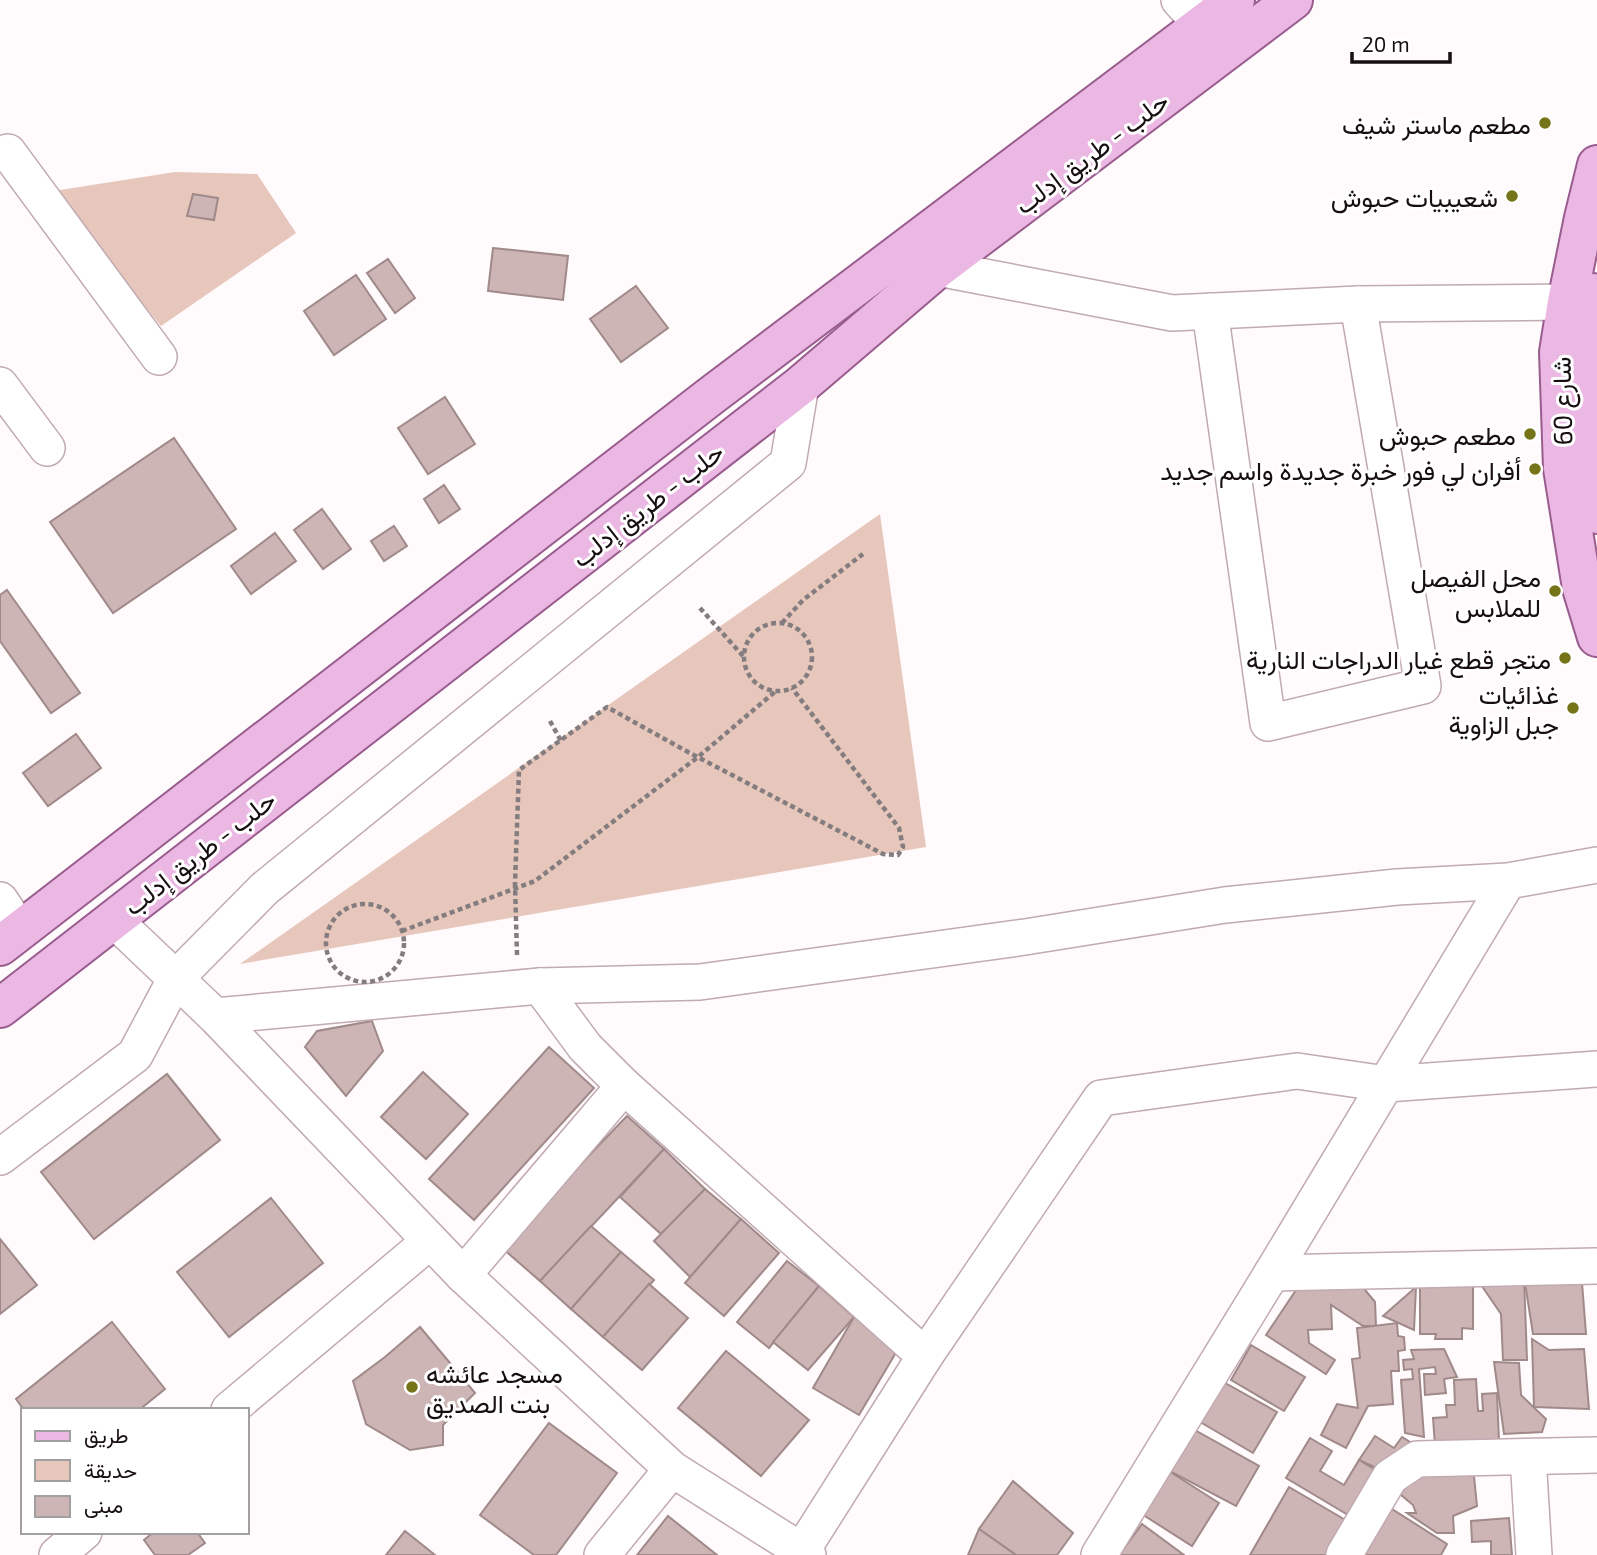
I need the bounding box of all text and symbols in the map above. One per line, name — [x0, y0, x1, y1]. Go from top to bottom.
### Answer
scale bar — [1352, 21, 1450, 65]
text: 20 m — [1362, 31, 1410, 56]
street label: حلب - طريق إدلب — [1008, 84, 1176, 222]
place label: مطعم ماستر شيف — [1342, 108, 1531, 142]
marker: مطعم ماستر شيف — [1537, 115, 1553, 131]
place label: شعيبيات حبوش — [1331, 181, 1498, 214]
marker: شعيبيات حبوش — [1504, 188, 1520, 204]
street label: شارع 60 — [1545, 356, 1581, 446]
place label: مطعم حبوش — [1379, 419, 1516, 453]
marker: مطعم حبوش — [1522, 426, 1538, 442]
street label: حلب - طريق إدلب — [565, 435, 731, 575]
place label: أفران لي فور خبرة جديدة واسم جديد — [1160, 454, 1521, 492]
marker: أفران لي فور خبرة جديدة واسم جديد — [1527, 461, 1543, 477]
place label: محل الفيصل للملابس — [1411, 561, 1541, 624]
marker: محل الفيصل للملابس — [1547, 583, 1563, 599]
place label: متجر قطع غيار الدراجات النارية — [1246, 643, 1551, 678]
marker: متجر قطع غيار الدراجات النارية — [1557, 650, 1573, 666]
place label: غذائيات جبل الزاوية — [1448, 678, 1559, 741]
marker: غذائيات جبل الزاوية — [1565, 700, 1581, 716]
street label: حلب - طريق إدلب — [117, 783, 283, 923]
place label: مسجد عائشه بنت الصديق — [426, 1357, 563, 1420]
marker: مسجد عائشه بنت الصديق — [404, 1379, 420, 1395]
legend — [21, 1408, 248, 1534]
text: طريق — [84, 1422, 129, 1449]
text: حديقة — [84, 1457, 137, 1483]
text: مبنى — [84, 1492, 123, 1518]

